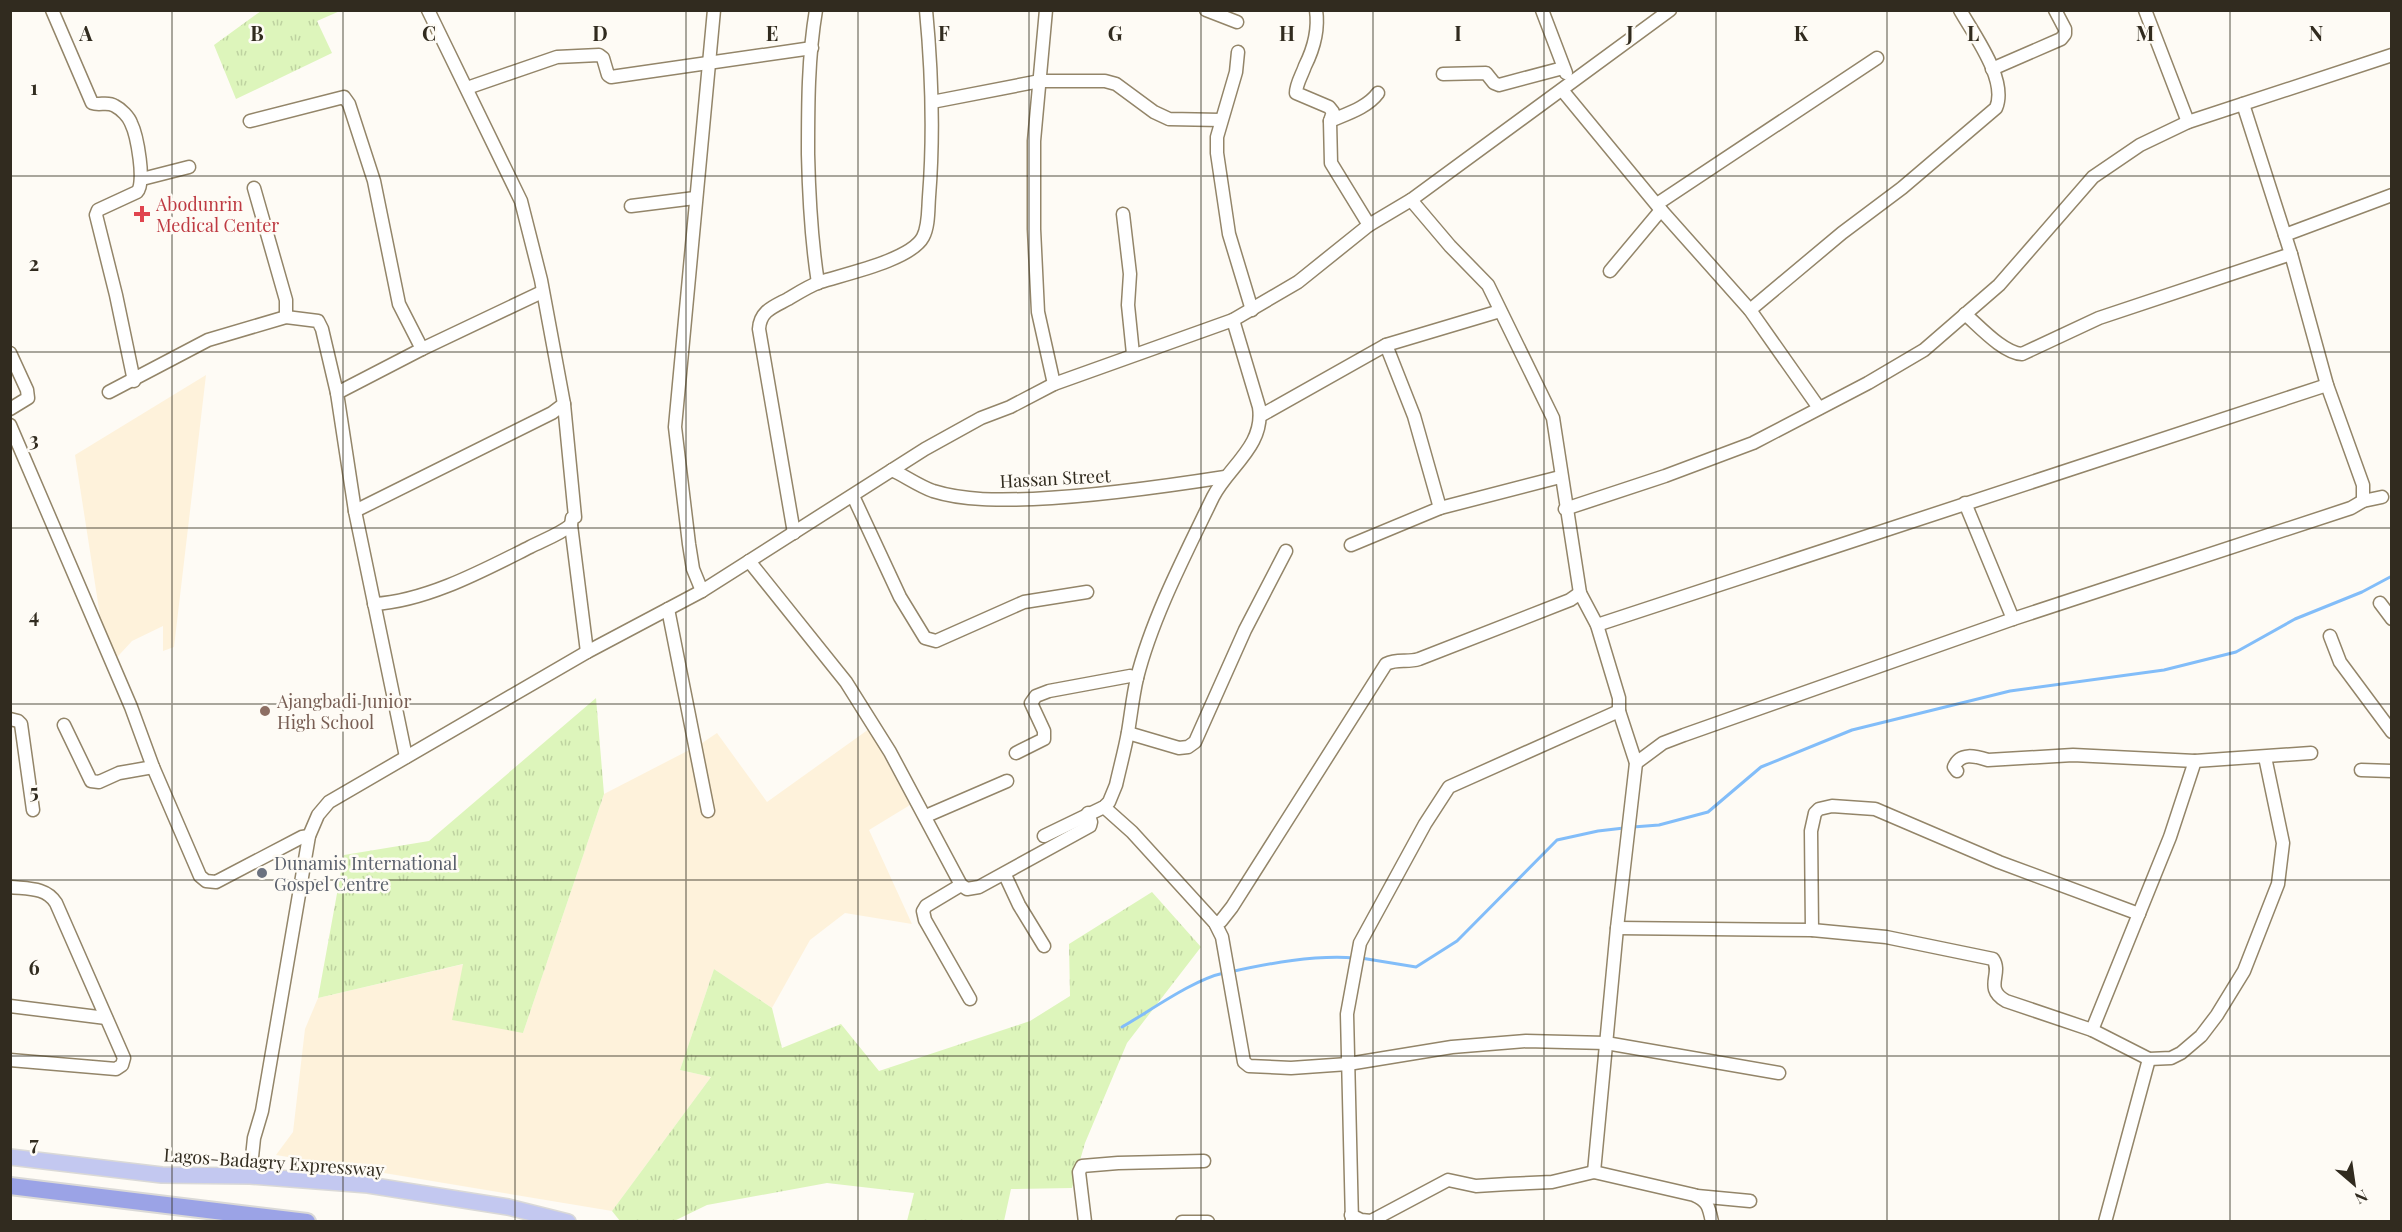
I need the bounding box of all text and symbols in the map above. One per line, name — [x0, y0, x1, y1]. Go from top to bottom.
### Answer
text: A — [78, 19, 93, 46]
text: B — [250, 19, 264, 46]
text: C — [422, 19, 436, 46]
text: D — [592, 19, 608, 46]
text: E — [766, 19, 778, 46]
text: F — [938, 19, 950, 46]
text: G — [1108, 19, 1123, 46]
text: H — [1279, 19, 1295, 46]
text: I — [1454, 19, 1462, 46]
text: J — [1625, 19, 1634, 46]
text: K — [1794, 19, 1809, 46]
text: L — [1967, 19, 1979, 46]
text: M — [2136, 19, 2154, 46]
text: N — [2309, 19, 2323, 46]
text: 1 — [30, 73, 38, 100]
place label: Abodunrin Medical Center — [155, 192, 279, 237]
marker: Abodunrin Medical Center — [133, 205, 151, 223]
text: 2 — [29, 249, 39, 276]
text: 3 — [29, 425, 39, 452]
street label: Hassan Street — [999, 463, 1112, 493]
text: 4 — [29, 601, 39, 628]
place label: Ajangbadi Junior High School — [276, 689, 411, 734]
marker: Ajangbadi Junior High School — [258, 704, 272, 718]
text: 5 — [29, 777, 39, 804]
place label: Dunamis International Gospel Centre — [274, 851, 457, 896]
marker: Dunamis International Gospel Centre — [255, 866, 269, 880]
text: 6 — [28, 953, 40, 980]
text: 7 — [29, 1129, 39, 1156]
street label: Lagos-Badagry Expressway — [163, 1142, 385, 1182]
north arrow — [2324, 1154, 2384, 1214]
text: N — [2351, 1186, 2372, 1210]

